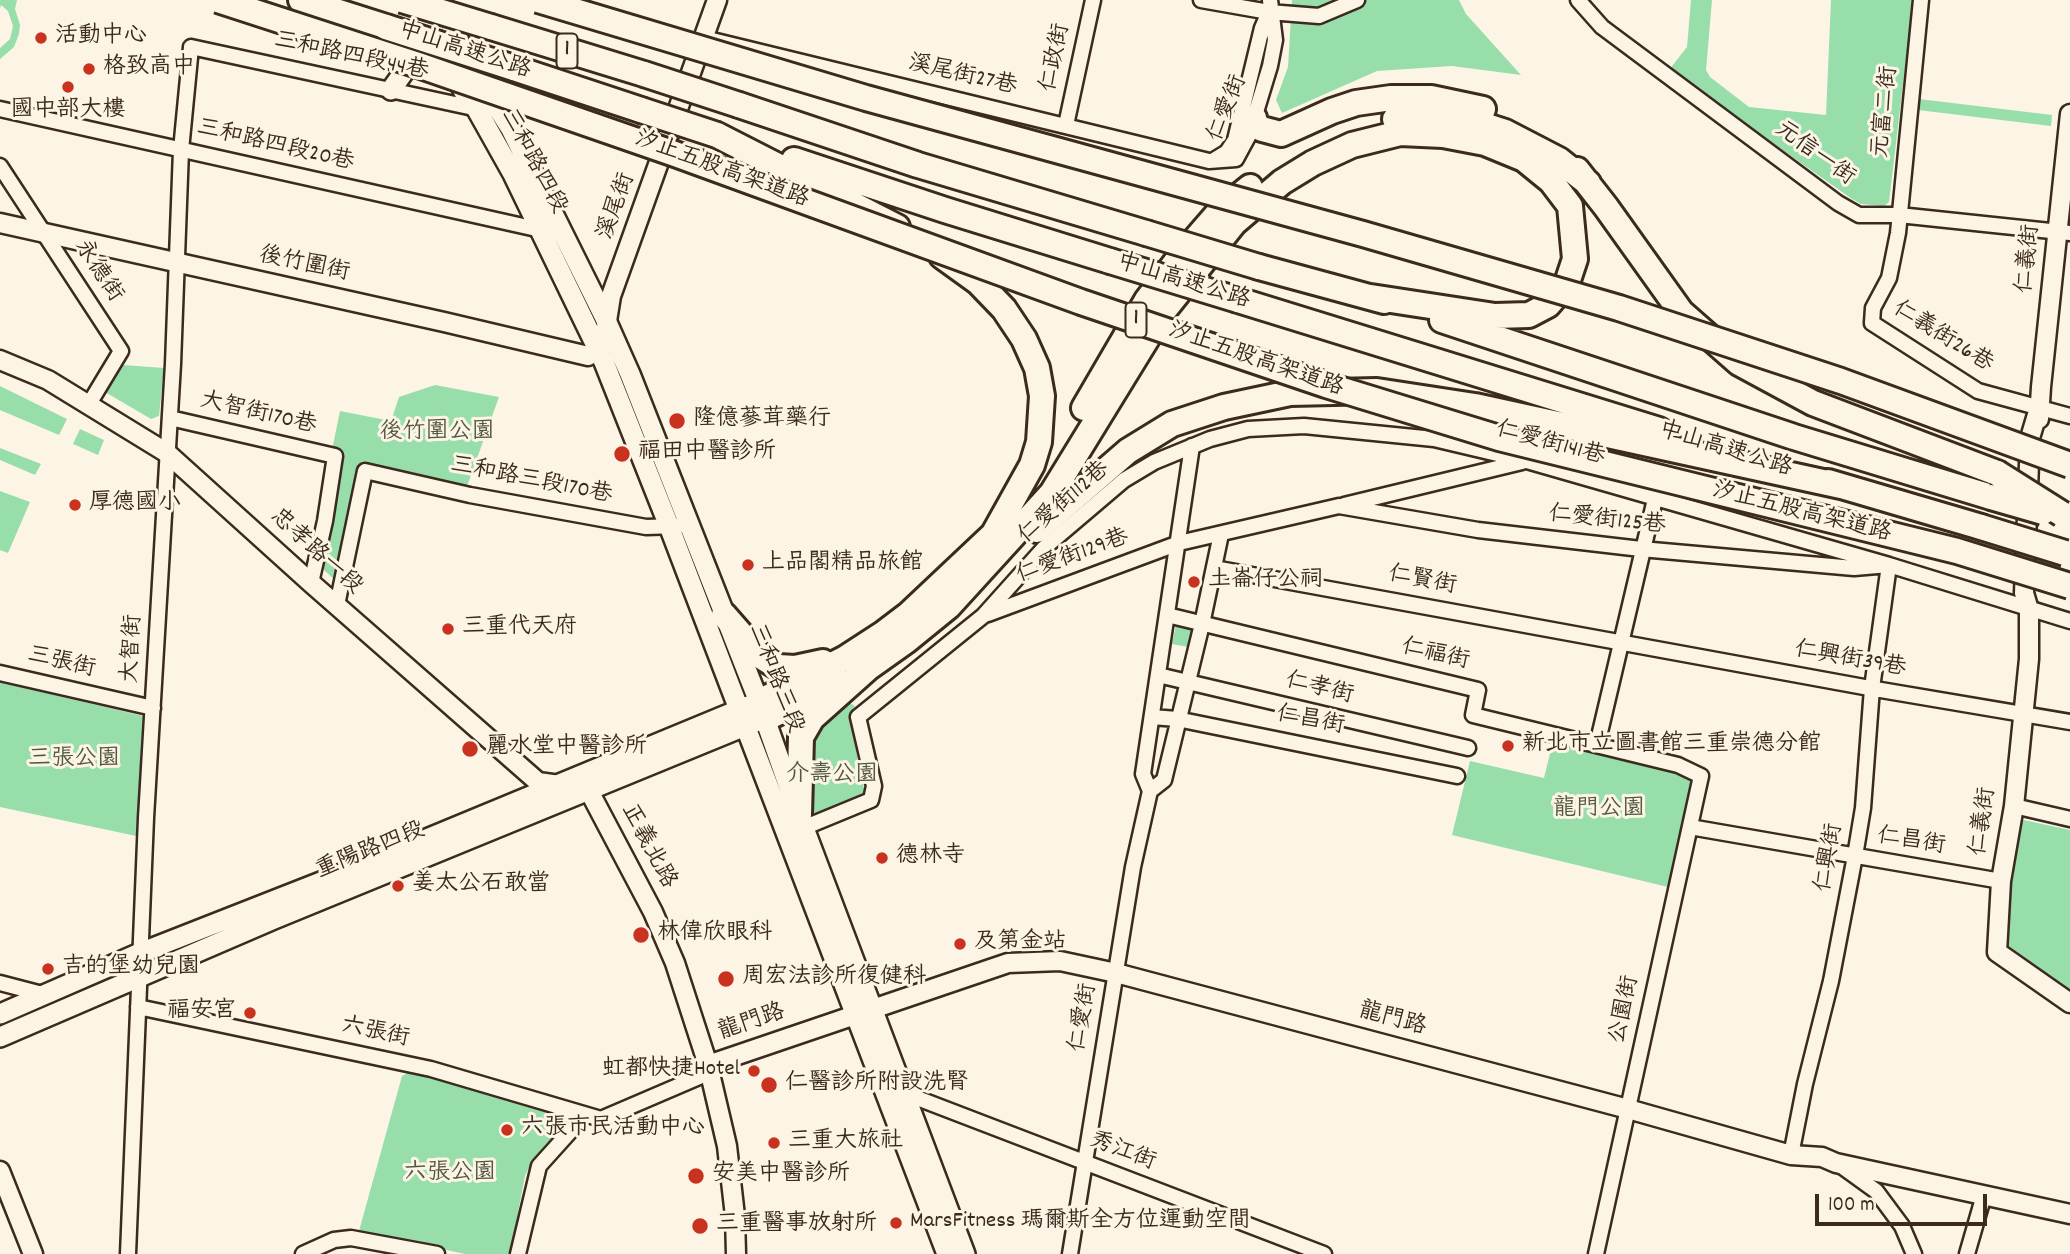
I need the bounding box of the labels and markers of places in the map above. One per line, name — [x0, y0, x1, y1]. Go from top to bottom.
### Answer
place label: 活動中心 — [55, 24, 147, 52]
marker: 活動中心 — [33, 30, 49, 46]
place label: 格致高中 — [103, 55, 195, 83]
marker: 格致高中 — [81, 61, 97, 77]
marker: 國中部大樓 — [60, 79, 76, 95]
place label: 國中部大樓 — [11, 98, 125, 126]
place label: 隆億蔘茸藥行 — [693, 407, 831, 435]
marker: 隆億蔘茸藥行 — [667, 411, 687, 431]
place label: 福田中醫診所 — [638, 440, 776, 468]
marker: 福田中醫診所 — [612, 444, 632, 464]
place label: 厚德國小 — [89, 491, 181, 519]
marker: 厚德國小 — [67, 497, 83, 513]
place label: 上品閣精品旅館 — [762, 551, 923, 579]
marker: 上品閣精品旅館 — [740, 557, 756, 573]
place label: 土崙仔公祠 — [1208, 568, 1323, 596]
marker: 土崙仔公祠 — [1186, 574, 1202, 590]
place label: 三重代天府 — [462, 615, 577, 643]
marker: 三重代天府 — [440, 621, 456, 637]
place label: 新北市立圖書館三重崇德分館 — [1522, 732, 1821, 760]
place label: 麗水堂中醫診所 — [486, 735, 647, 763]
marker: 新北市立圖書館三重崇德分館 — [1500, 738, 1516, 754]
marker: 麗水堂中醫診所 — [460, 739, 480, 759]
place label: 德林寺 — [896, 844, 965, 872]
marker: 德林寺 — [874, 850, 890, 866]
place label: 姜太公石敢當 — [412, 872, 550, 900]
marker: 姜太公石敢當 — [390, 878, 406, 894]
place label: 林偉欣眼科 — [657, 921, 772, 949]
marker: 林偉欣眼科 — [631, 925, 651, 945]
place label: 及第金站 — [974, 930, 1066, 958]
marker: 及第金站 — [952, 936, 968, 952]
place label: 吉的堡幼兒園 — [62, 955, 200, 983]
marker: 吉的堡幼兒園 — [40, 961, 56, 977]
place label: 周宏法診所復健科 — [742, 965, 926, 993]
marker: 周宏法診所復健科 — [716, 969, 736, 989]
place label: 福安宮 — [167, 999, 236, 1027]
marker: 福安宮 — [242, 1005, 258, 1021]
place label: 虹都快捷Hotel — [602, 1057, 740, 1085]
marker: 虹都快捷Hotel — [746, 1063, 762, 1079]
place label: 仁醫診所附設洗腎 — [785, 1071, 969, 1099]
marker: 仁醫診所附設洗腎 — [759, 1075, 779, 1095]
place label: 六張市民活動中心 — [521, 1116, 705, 1144]
marker: 六張市民活動中心 — [499, 1122, 515, 1138]
place label: 三重大旅社 — [788, 1129, 903, 1157]
marker: 三重大旅社 — [766, 1135, 782, 1151]
place label: 安美中醫診所 — [712, 1162, 850, 1190]
marker: 安美中醫診所 — [686, 1166, 706, 1186]
place label: MarsFitness 瑪爾斯全方位運動空間 — [910, 1209, 1251, 1237]
place label: 三重醫事放射所 — [716, 1212, 877, 1240]
marker: MarsFitness 瑪爾斯全方位運動空間 — [888, 1215, 904, 1231]
marker: 三重醫事放射所 — [690, 1216, 710, 1236]

